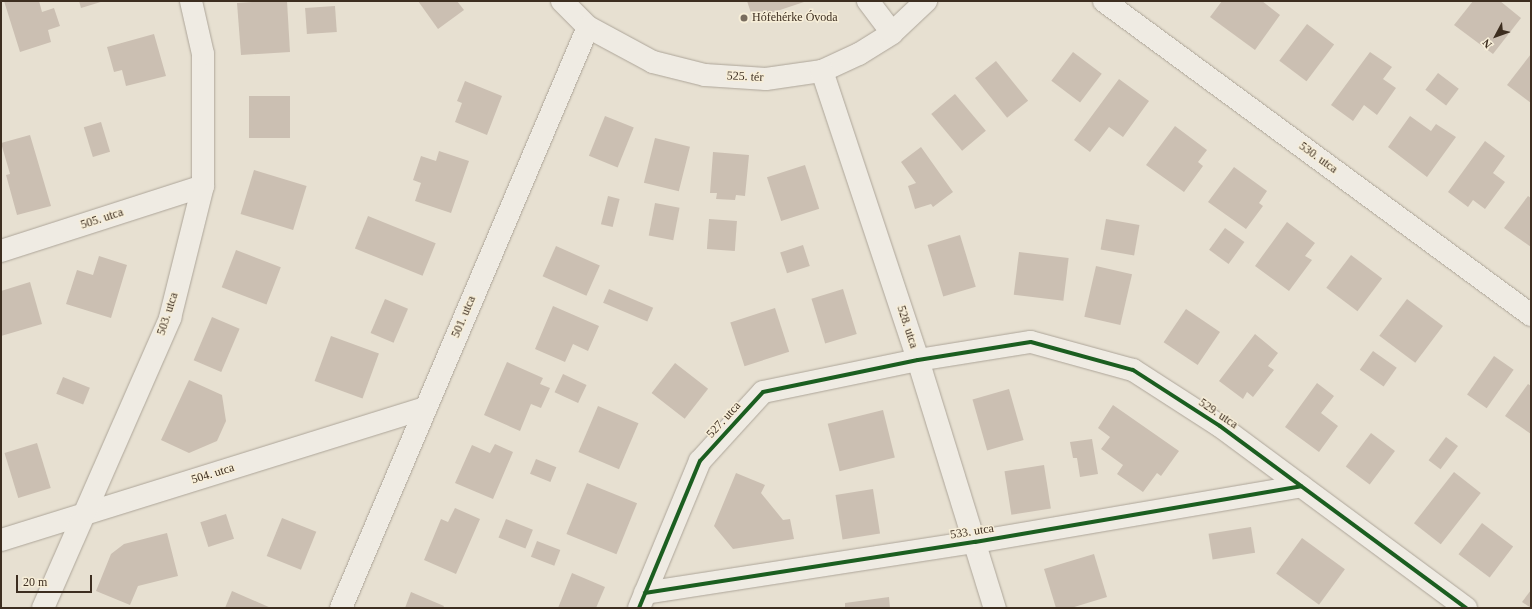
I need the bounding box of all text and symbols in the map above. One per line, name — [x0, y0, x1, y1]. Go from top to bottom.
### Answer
place label: Hófehérke Óvoda — [752, 11, 838, 25]
marker: Hófehérke Óvoda — [739, 13, 749, 23]
north arrow — [1476, 16, 1516, 56]
text: N — [1480, 37, 1494, 51]
street label: 525. tér — [726, 69, 764, 85]
street label: 530. utca — [1296, 139, 1340, 177]
street label: 505. utca — [79, 205, 125, 233]
street label: 503. utca — [154, 291, 182, 337]
street label: 501. utca — [449, 294, 479, 340]
street label: 528. utca — [893, 304, 921, 350]
street label: 529. utca — [1196, 396, 1240, 432]
street label: 527. utca — [704, 399, 744, 441]
street label: 504. utca — [190, 461, 236, 487]
street label: 533. utca — [949, 521, 995, 543]
scale bar — [18, 567, 94, 593]
text: 20 m — [23, 575, 47, 589]

